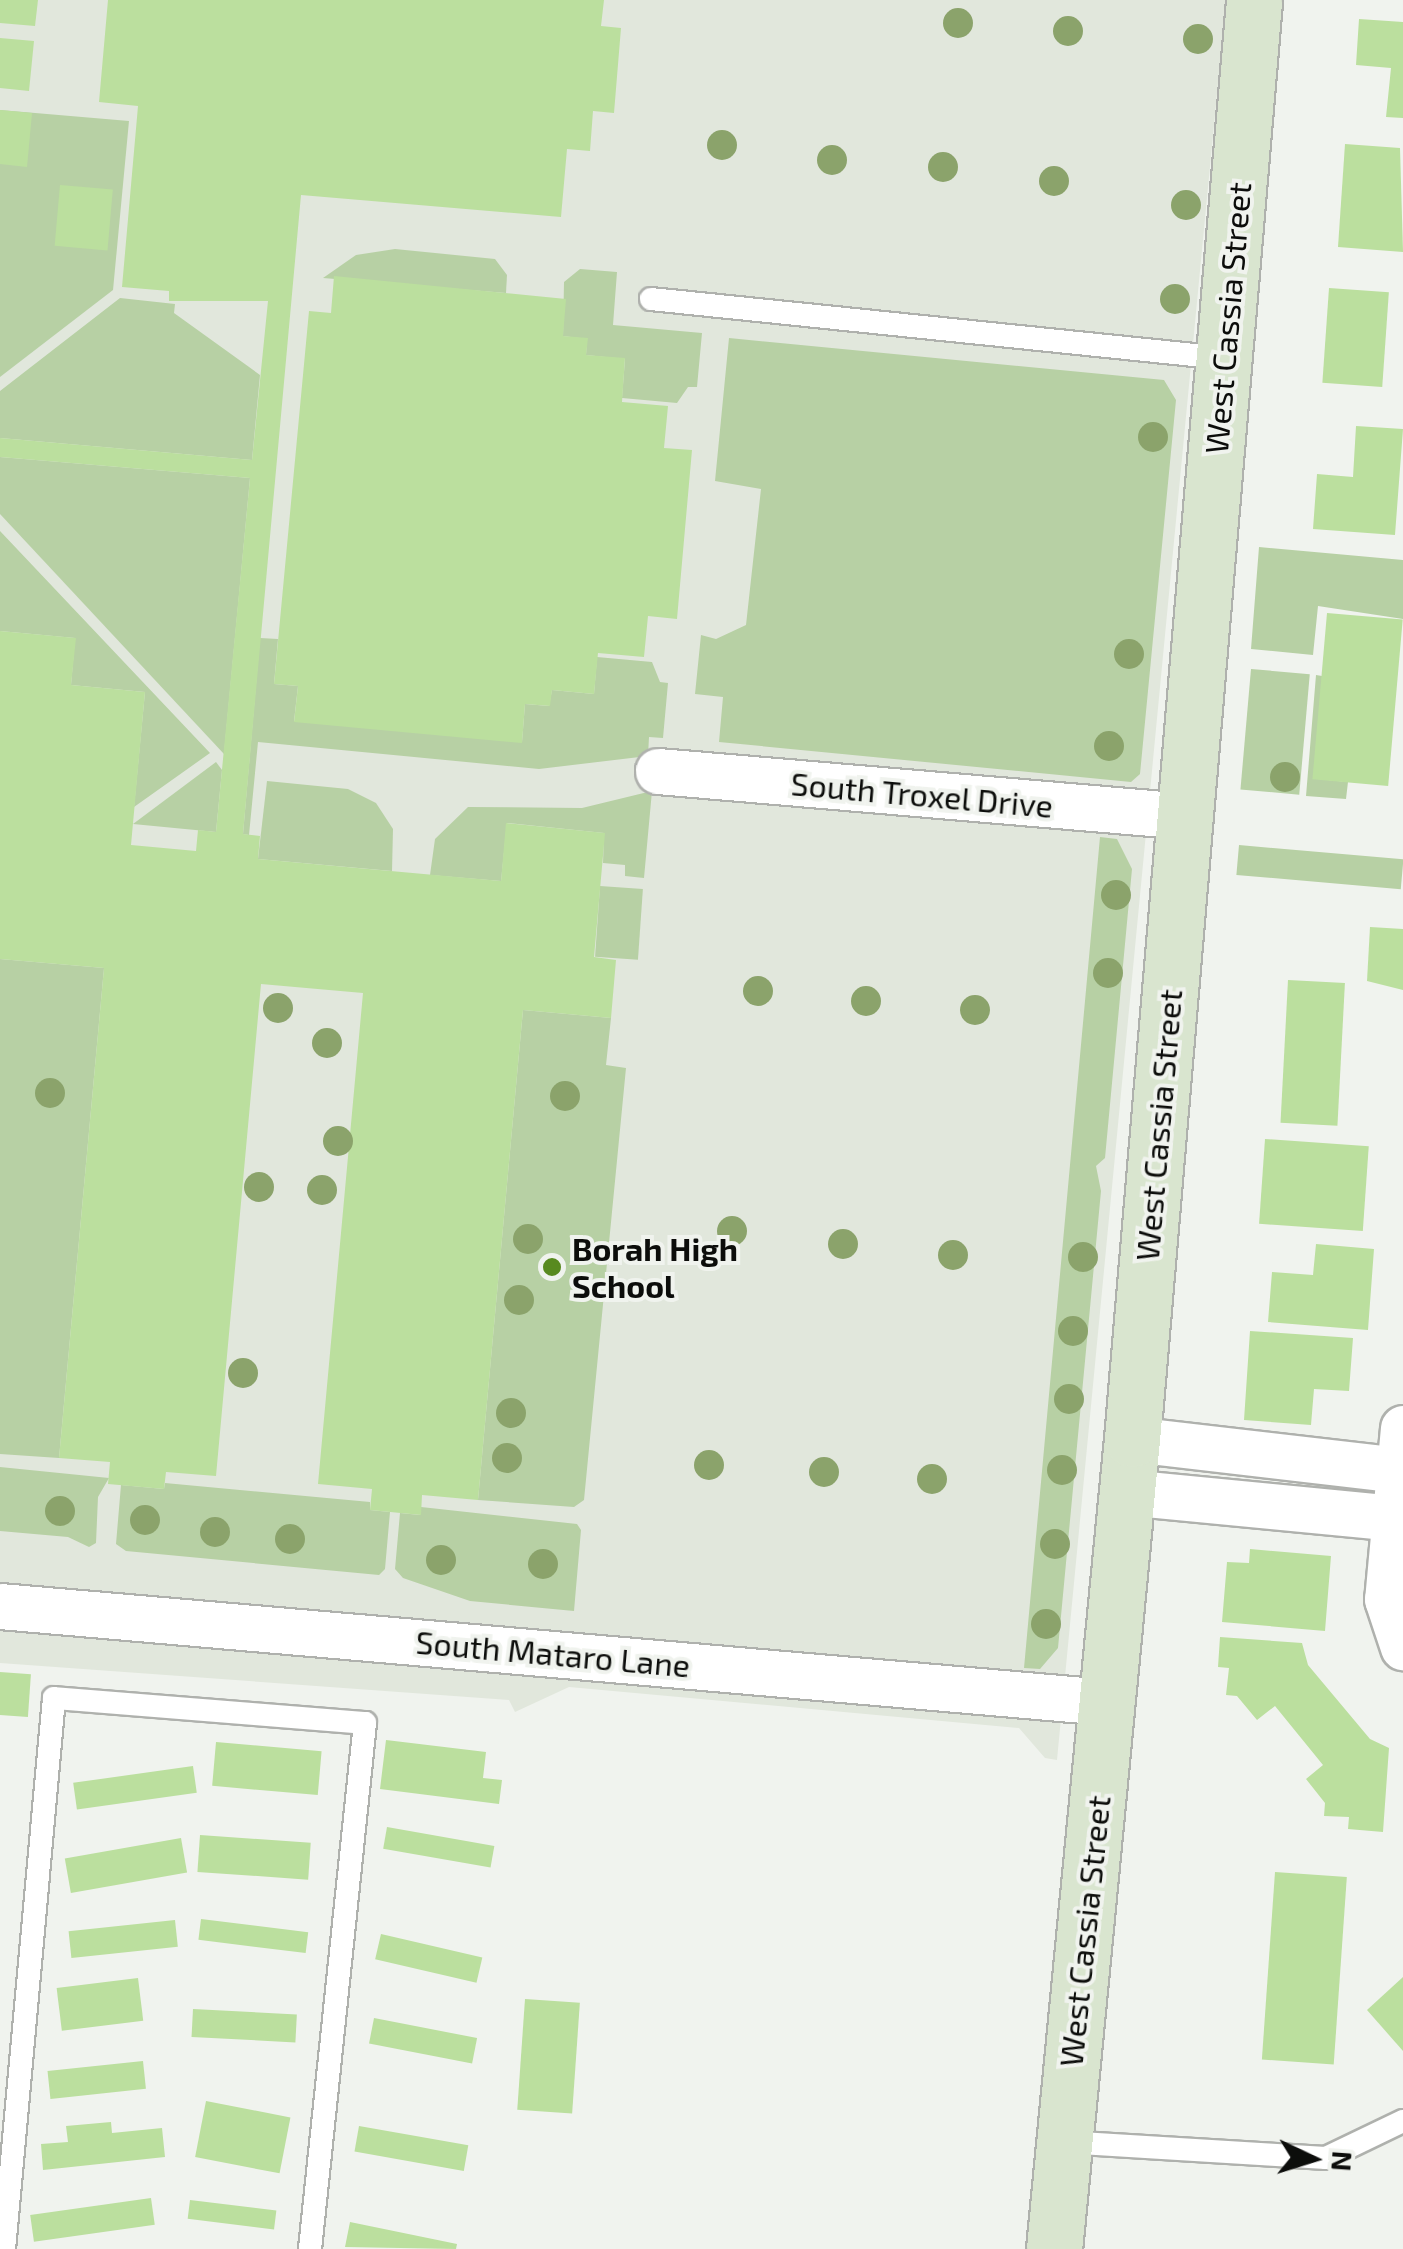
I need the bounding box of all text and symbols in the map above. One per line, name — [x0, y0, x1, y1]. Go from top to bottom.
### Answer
street label: West Cassia Street — [1196, 181, 1258, 455]
street label: South Troxel Drive — [789, 763, 1055, 825]
street label: West Cassia Street — [1127, 988, 1189, 1262]
place label: Borah High School — [572, 1230, 738, 1305]
marker: Borah High School — [541, 1256, 563, 1278]
street label: South Mataro Lane — [414, 1622, 692, 1684]
street label: West Cassia Street — [1051, 1794, 1117, 2068]
north arrow — [1263, 2109, 1363, 2209]
text: N — [1325, 2150, 1361, 2172]

